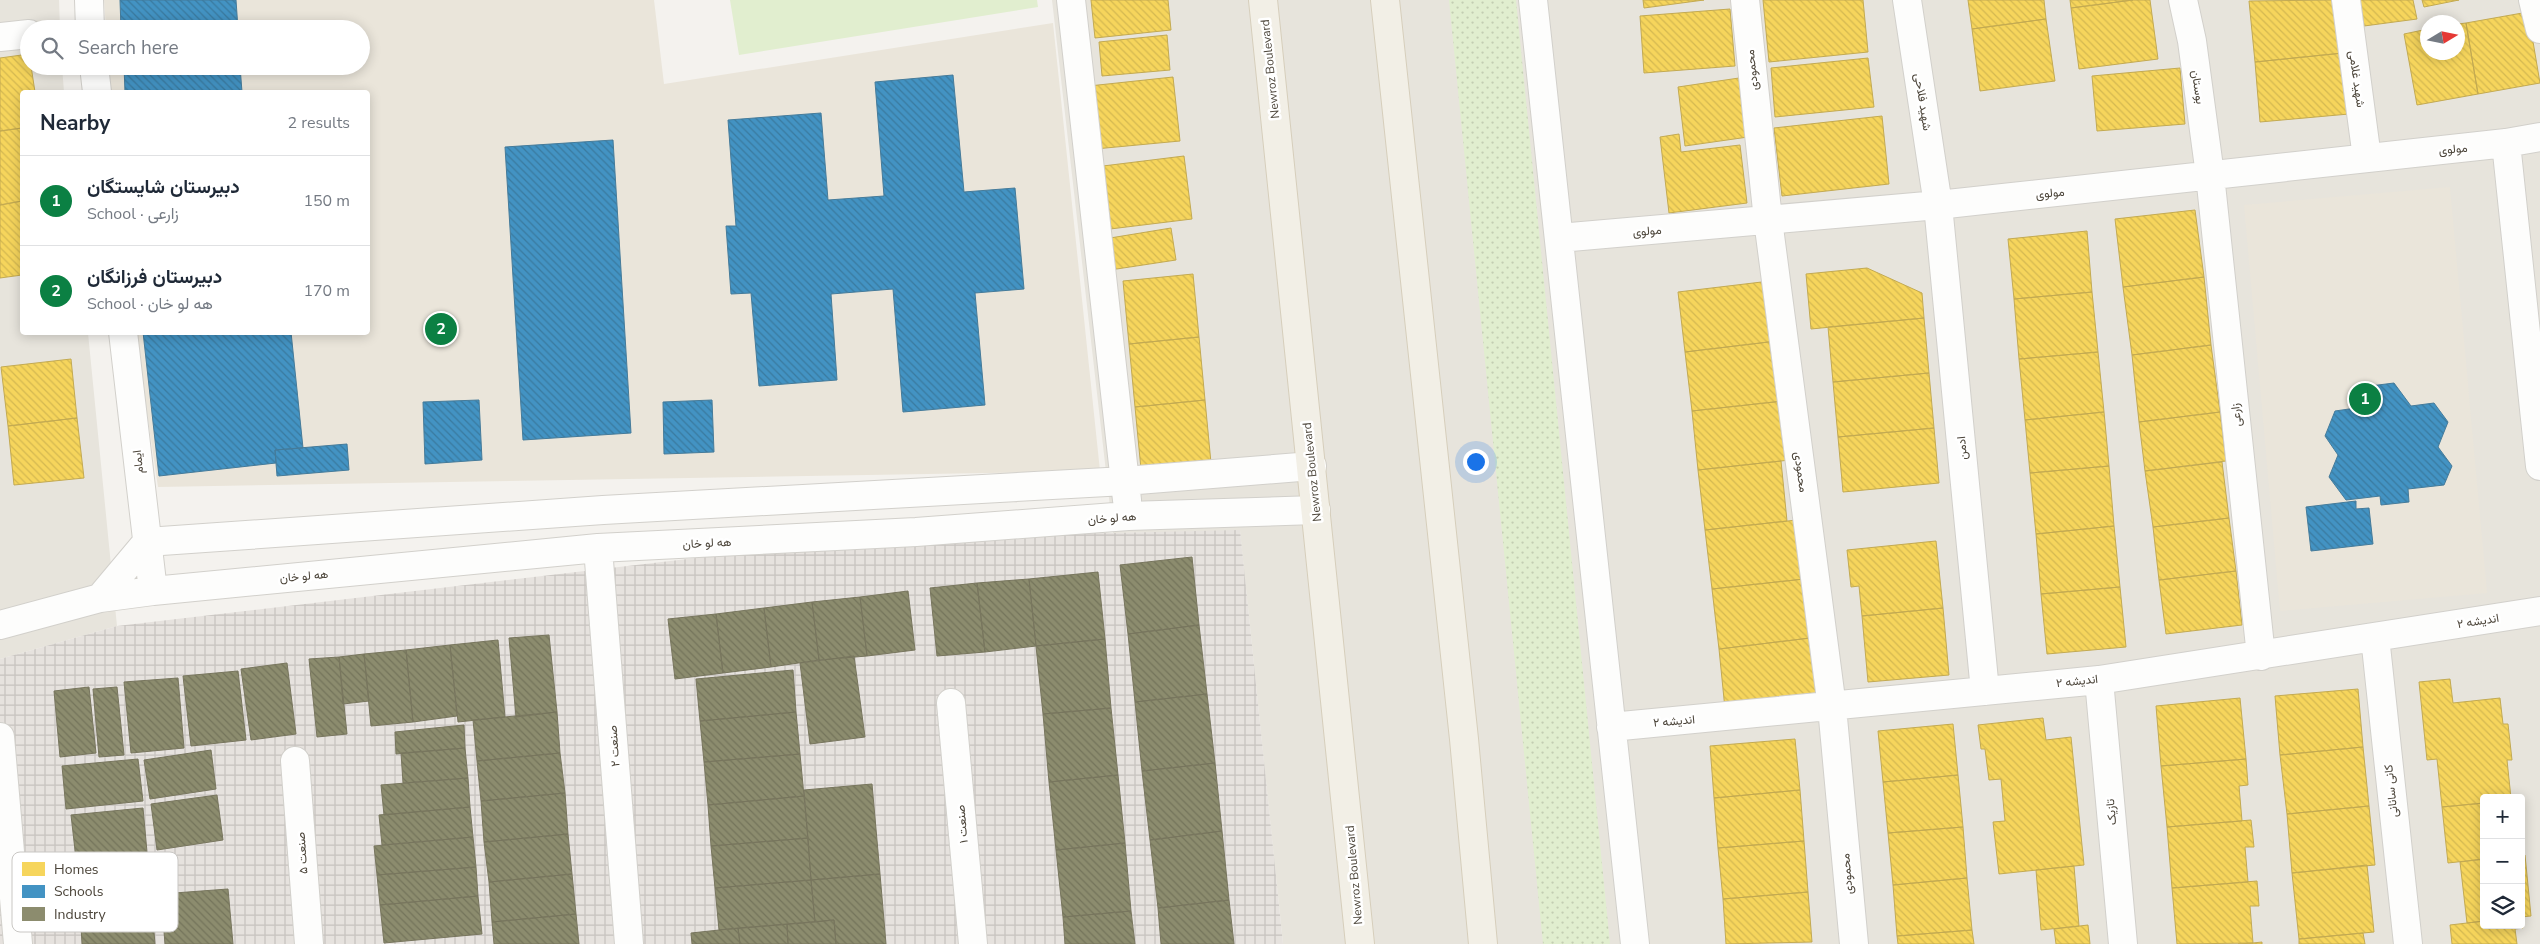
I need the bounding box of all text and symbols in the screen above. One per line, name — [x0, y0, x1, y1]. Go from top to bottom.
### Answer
north arrow — [2420, 15, 2465, 60]
street label: Newroz Boulevard — [1257, 19, 1283, 119]
search box — [20, 20, 370, 75]
icon: search — [38, 34, 66, 62]
text: Search here — [78, 35, 179, 61]
street label: محمودی — [1742, 49, 1762, 91]
street label: شهید غلامی — [2345, 50, 2369, 108]
street label: بوستان — [2188, 69, 2208, 105]
street label: شهید فلاحی — [1911, 72, 1935, 132]
text: Nearby — [40, 109, 110, 137]
text: 2 results — [288, 112, 350, 134]
street label: مولوی — [2438, 140, 2468, 158]
text: دبیرستان شایستگان — [87, 174, 240, 200]
street label: مولوی — [2035, 184, 2065, 202]
text: 1 — [51, 190, 61, 212]
text: 150 m — [303, 190, 350, 212]
text: School · زارعی — [87, 203, 179, 225]
street label: مولوی — [1632, 222, 1662, 240]
text: دبیرستان فرزانگان — [87, 264, 222, 290]
text: 2 — [51, 280, 61, 302]
text: 170 m — [303, 280, 350, 302]
text: School · هه لو خان — [87, 293, 213, 315]
pin: 2 — [425, 310, 457, 348]
pin: 1 — [2349, 380, 2381, 418]
street label: زارعی — [2227, 403, 2245, 427]
street label: Newroz Boulevard — [1299, 422, 1325, 522]
street label: ادمن — [1953, 436, 1971, 460]
street label: ایمام — [129, 449, 147, 475]
your location — [1463, 449, 1489, 475]
street label: محمودی — [1790, 451, 1812, 493]
street label: هه لو خان — [1087, 508, 1137, 528]
street label: هه لو خان — [682, 534, 732, 552]
street label: هه لو خان — [279, 566, 329, 586]
street label: اندیشه ۲ — [2456, 610, 2500, 632]
street label: اندیشه ۲ — [2055, 671, 2099, 691]
street label: اندیشه ۲ — [1652, 711, 1696, 731]
street label: صنعت ۲ — [605, 725, 623, 767]
street label: کانی سانانی — [2380, 764, 2402, 818]
map controls — [2480, 794, 2525, 929]
button: + — [2480, 794, 2525, 839]
street label: تازیک — [2102, 798, 2120, 826]
street label: صنعت ۱ — [952, 804, 972, 844]
street label: Newroz Boulevard — [1342, 825, 1366, 925]
street label: صنعت ۵ — [293, 831, 311, 875]
button: − — [2480, 839, 2525, 884]
legend — [12, 852, 178, 932]
street label: محمودی — [1837, 853, 1857, 895]
text: Homes — [54, 860, 99, 879]
text: Schools — [54, 882, 104, 901]
button: layers — [2480, 884, 2525, 929]
text: Industry — [54, 905, 107, 924]

